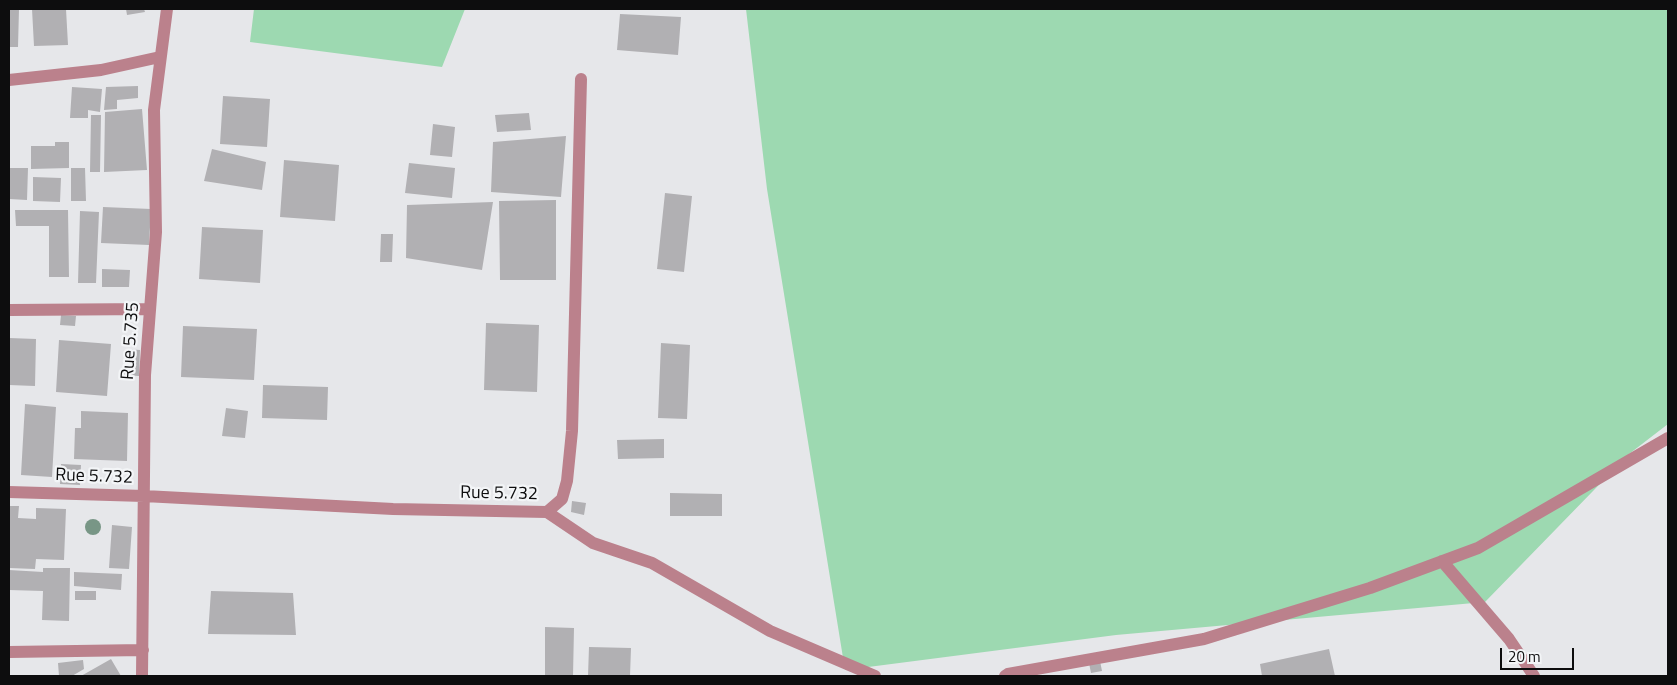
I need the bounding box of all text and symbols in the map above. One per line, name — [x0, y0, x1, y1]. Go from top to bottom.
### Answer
street label: Rue 5.735 — [118, 301, 144, 381]
street label: Rue 5.732 — [55, 465, 133, 489]
street label: Rue 5.732 — [460, 483, 538, 505]
scale bar — [1502, 638, 1576, 670]
text: 20 m — [1508, 645, 1541, 668]

